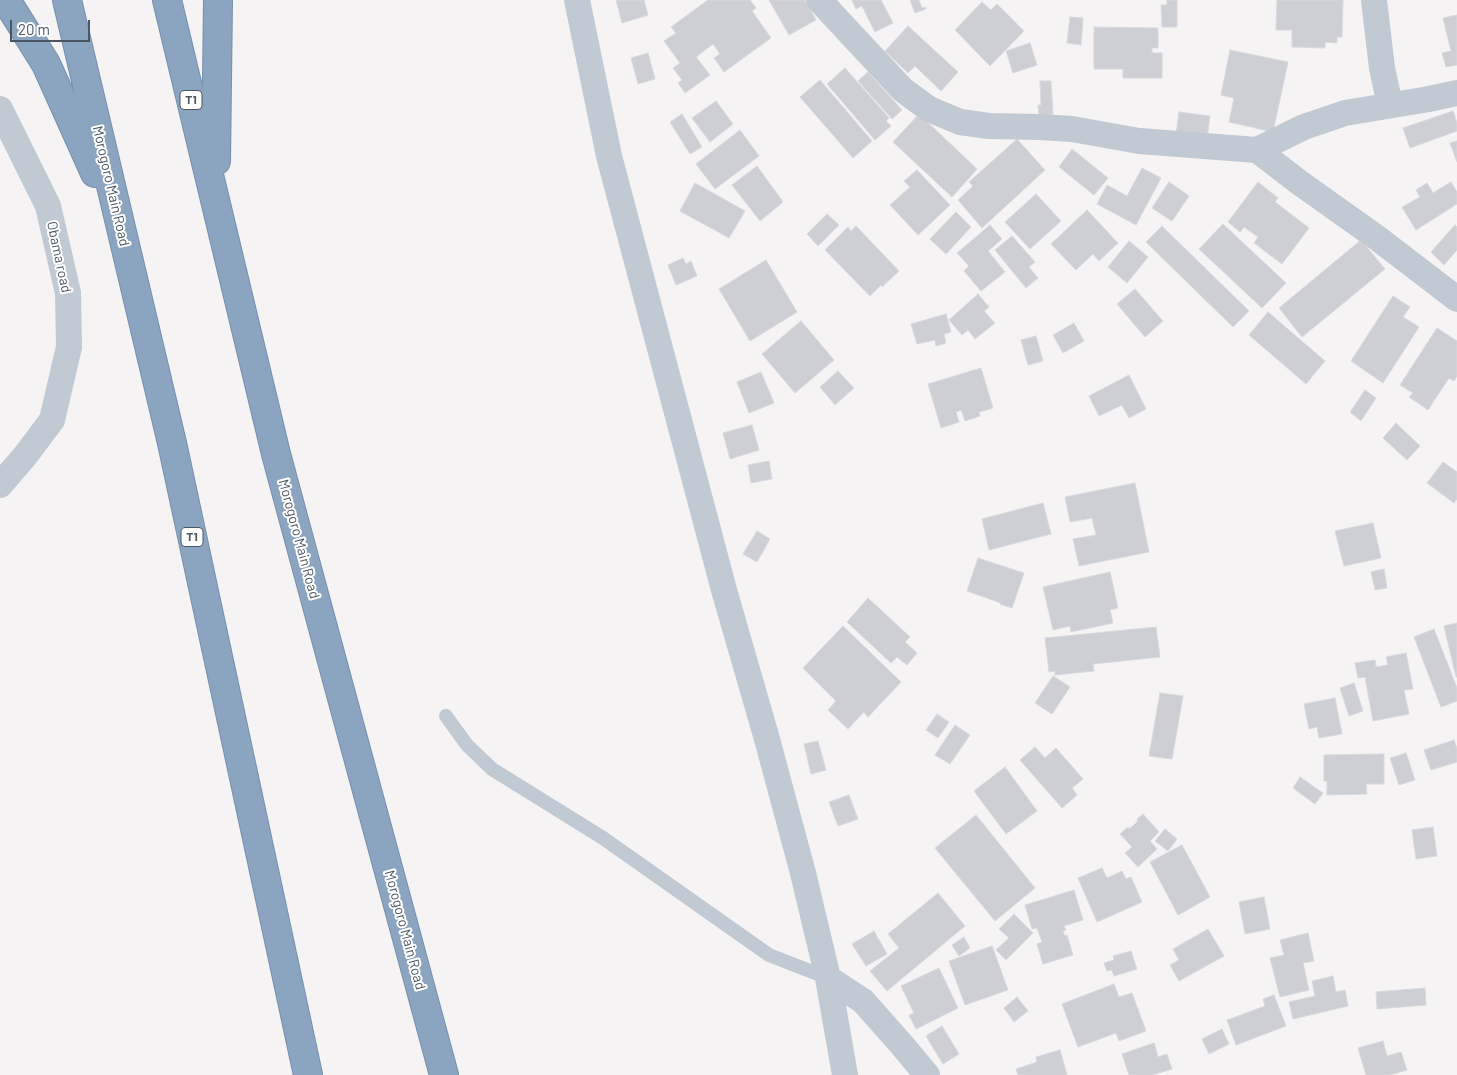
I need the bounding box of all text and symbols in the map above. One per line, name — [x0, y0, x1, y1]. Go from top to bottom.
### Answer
scale bar — [12, 10, 92, 42]
text: 20 m — [18, 20, 50, 38]
road number: T1 — [180, 90, 202, 110]
street label: Morogoro Main Road — [89, 124, 133, 248]
street label: Obama road — [43, 220, 75, 294]
street label: Morogoro Main Road — [275, 477, 323, 601]
road number: T1 — [181, 528, 203, 546]
street label: Morogoro Main Road — [381, 868, 429, 992]

